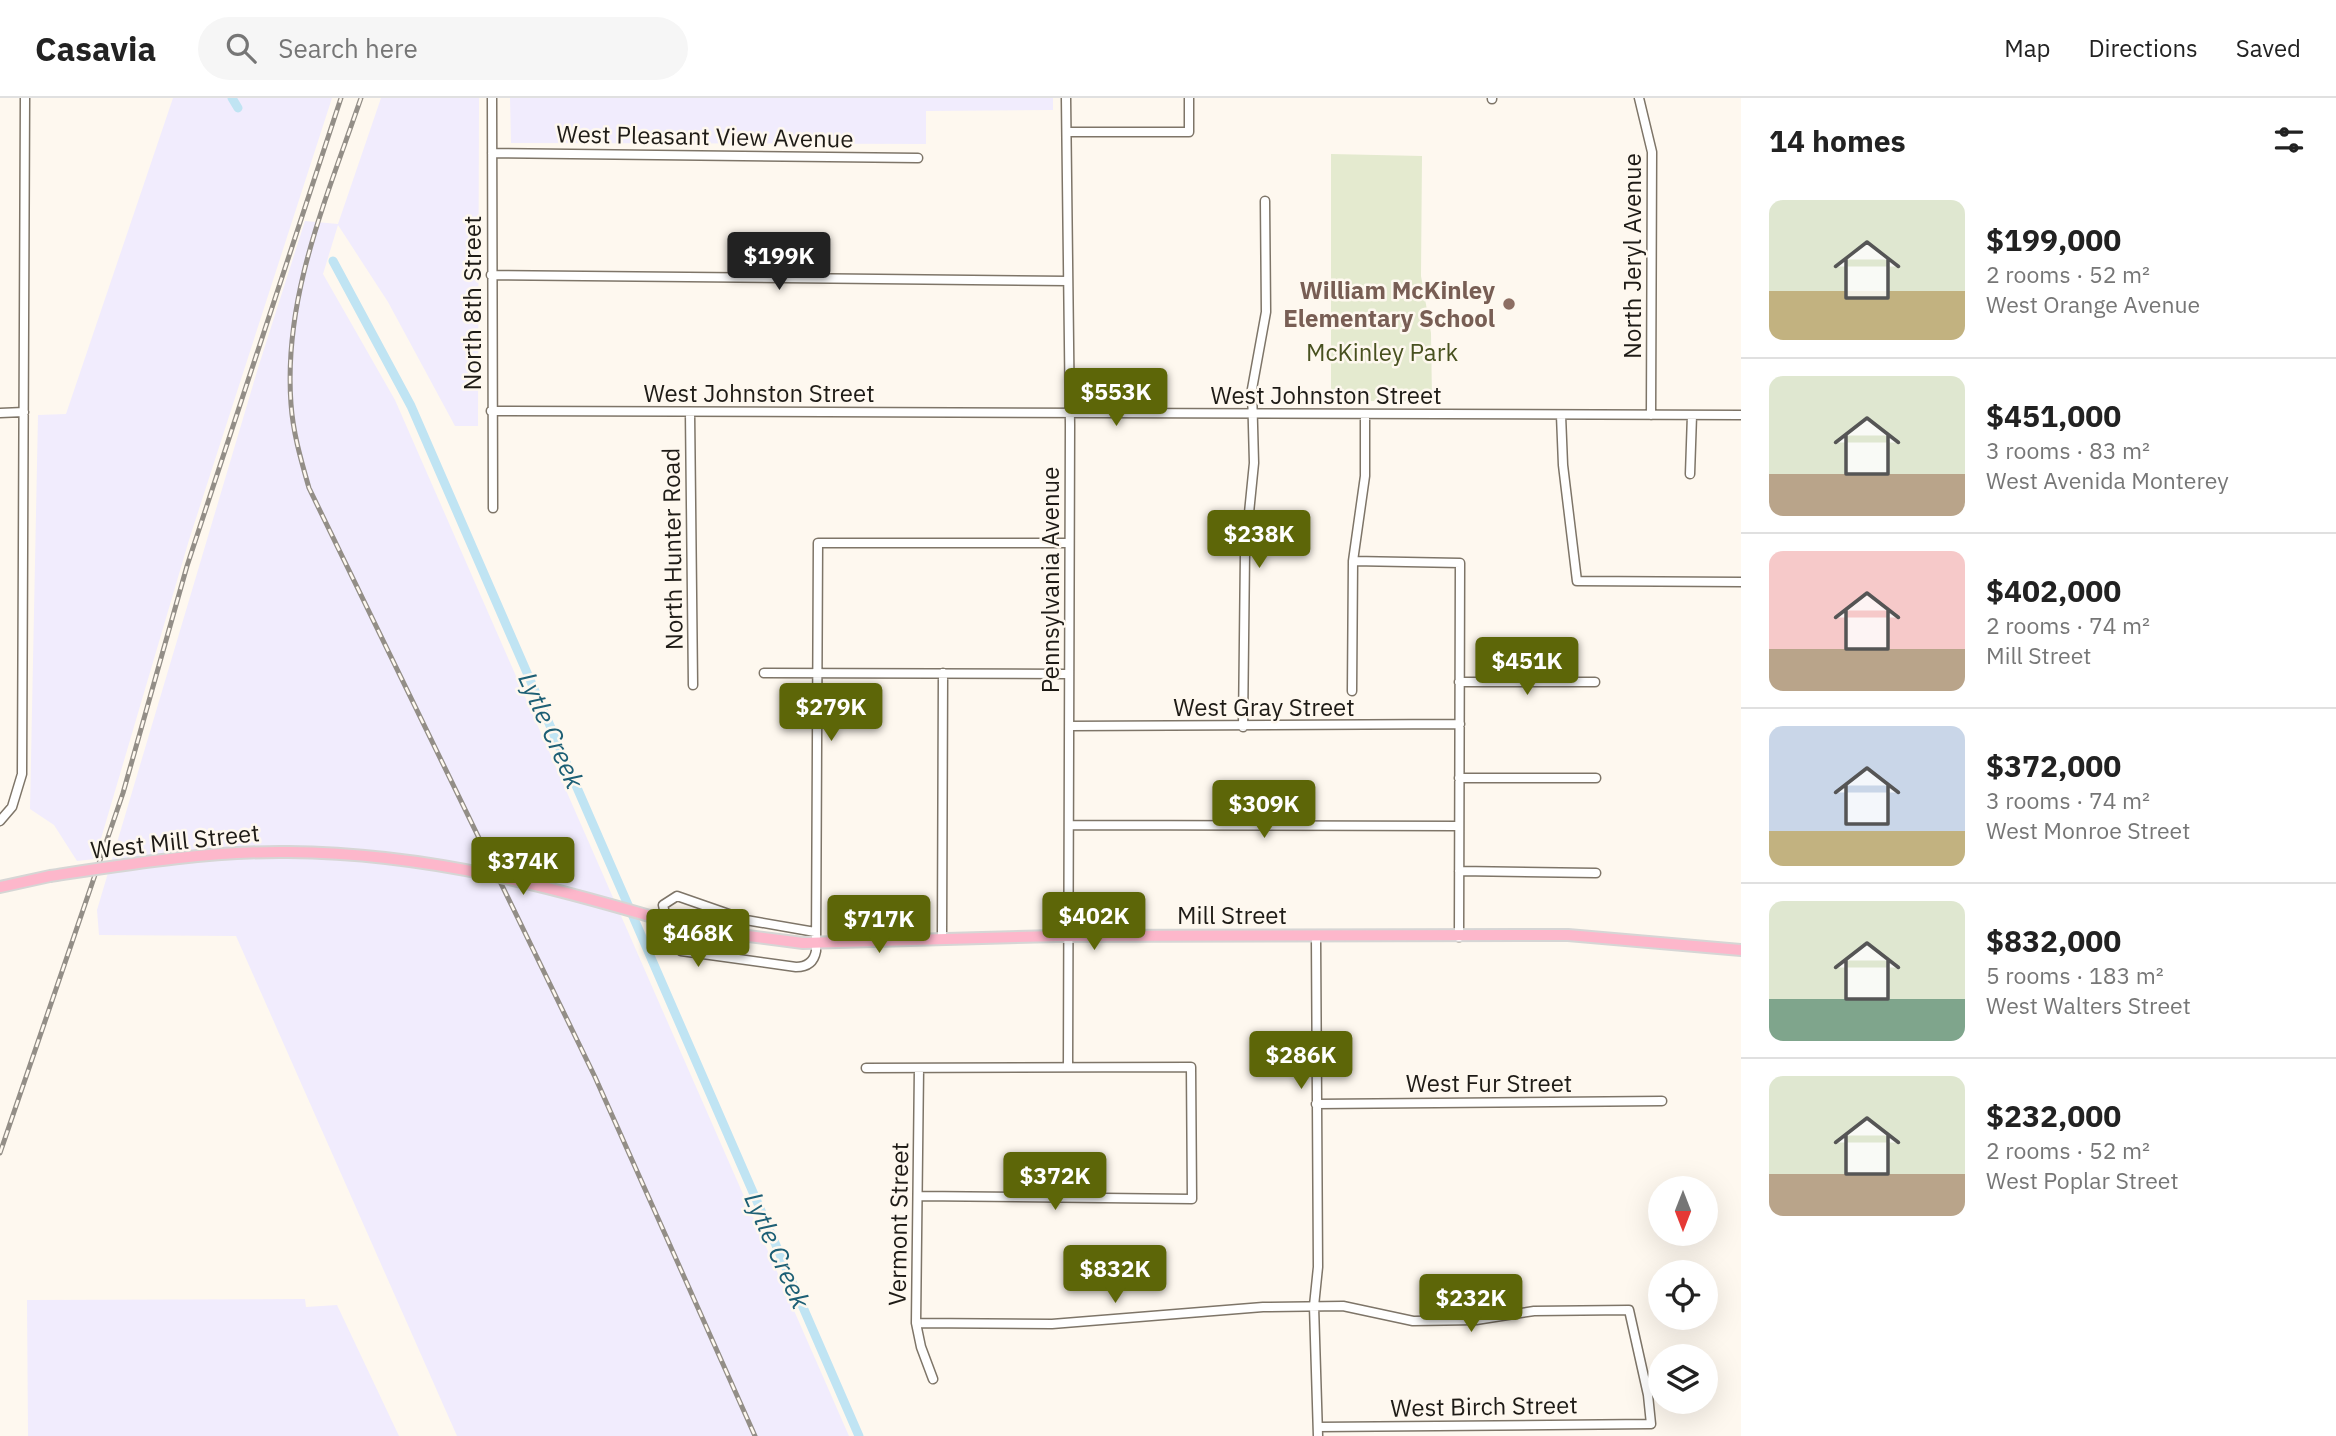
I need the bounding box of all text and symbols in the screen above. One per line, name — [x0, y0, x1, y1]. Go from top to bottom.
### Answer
search box — [198, 17, 688, 80]
text: Casavia — [35, 27, 156, 70]
icon: search — [222, 29, 260, 67]
text: Search here — [278, 31, 418, 65]
text: Map — [2004, 32, 2050, 64]
text: Directions — [2088, 32, 2198, 64]
text: Saved — [2236, 32, 2301, 64]
street label: West Pleasant View Avenue — [556, 117, 854, 155]
text: 14 homes — [1769, 121, 1906, 160]
icon: filters — [2270, 121, 2308, 159]
street label: North Jeryl Avenue — [1616, 153, 1648, 359]
street label: North 8th Street — [456, 216, 488, 390]
text: $199,000 — [1986, 220, 2121, 259]
icon: home — [1825, 228, 1909, 312]
pin: $199K — [730, 232, 828, 292]
text: $199K — [743, 240, 815, 270]
text: 2 rooms · 52 m² — [1986, 259, 2150, 289]
place label: William McKinley Elementary School — [1283, 274, 1495, 334]
text: West Orange Avenue — [1986, 289, 2200, 319]
marker: William McKinley Elementary School — [1501, 296, 1517, 312]
park label: McKinley Park — [1306, 336, 1458, 368]
pin: $553K — [1067, 368, 1165, 428]
text: $553K — [1080, 376, 1152, 406]
street label: West Johnston Street — [643, 377, 875, 409]
street label: West Johnston Street — [1210, 379, 1442, 411]
text: $451,000 — [1986, 396, 2121, 435]
icon: home — [1825, 404, 1909, 488]
text: 3 rooms · 83 m² — [1986, 435, 2150, 465]
street label: North Hunter Road — [654, 448, 690, 650]
text: West Avenida Monterey — [1986, 465, 2229, 495]
street label: Pennsylvania Avenue — [1034, 467, 1066, 693]
pin: $238K — [1210, 510, 1308, 570]
text: $238K — [1223, 518, 1295, 548]
text: $402,000 — [1986, 571, 2121, 610]
icon: home — [1825, 579, 1909, 663]
text: 2 rooms · 74 m² — [1986, 610, 2150, 640]
pin: $451K — [1478, 638, 1576, 697]
text: Mill Street — [1986, 640, 2091, 670]
text: $451K — [1491, 645, 1563, 675]
water label: Lytle Creek — [511, 666, 593, 794]
pin: $279K — [782, 684, 880, 743]
text: $279K — [795, 691, 867, 721]
street label: West Gray Street — [1173, 691, 1355, 723]
text: $372,000 — [1986, 746, 2121, 785]
icon: home — [1825, 754, 1909, 838]
pin: $309K — [1215, 780, 1313, 840]
text: 3 rooms · 74 m² — [1986, 785, 2150, 815]
text: $309K — [1228, 788, 1300, 818]
text: West Monroe Street — [1986, 815, 2190, 845]
street label: West Mill Street — [89, 816, 261, 866]
pin: $374K — [474, 838, 572, 897]
text: $374K — [487, 845, 559, 875]
pin: $402K — [1045, 892, 1143, 952]
pin: $717K — [830, 896, 928, 955]
street label: Mill Street — [1177, 899, 1287, 931]
text: $402K — [1058, 900, 1130, 930]
text: $717K — [843, 903, 915, 933]
pin: $468K — [649, 910, 747, 969]
text: $468K — [662, 917, 734, 947]
text: $832,000 — [1986, 921, 2121, 960]
icon: home — [1825, 929, 1909, 1013]
text: 5 rooms · 183 m² — [1986, 960, 2164, 990]
text: West Walters Street — [1986, 990, 2191, 1020]
pin: $286K — [1252, 1032, 1350, 1091]
text: $286K — [1265, 1039, 1337, 1069]
street label: West Fur Street — [1406, 1067, 1572, 1099]
text: $232,000 — [1986, 1096, 2121, 1135]
icon: home — [1825, 1104, 1909, 1188]
text: 2 rooms · 52 m² — [1986, 1135, 2150, 1165]
street label: Vermont Street — [881, 1142, 915, 1306]
pin: $372K — [1006, 1152, 1104, 1212]
text: $372K — [1019, 1160, 1091, 1190]
text: West Poplar Street — [1986, 1165, 2179, 1195]
north arrow — [1648, 1176, 1718, 1246]
map controls — [1648, 1176, 1718, 1414]
water label: Lytle Creek — [737, 1186, 819, 1314]
pin: $832K — [1066, 1246, 1164, 1305]
text: $832K — [1079, 1253, 1151, 1283]
button: locate — [1648, 1260, 1718, 1330]
pin: $232K — [1422, 1274, 1520, 1334]
text: $232K — [1435, 1282, 1507, 1312]
button: layers — [1648, 1344, 1718, 1414]
street label: West Birch Street — [1390, 1388, 1578, 1424]

